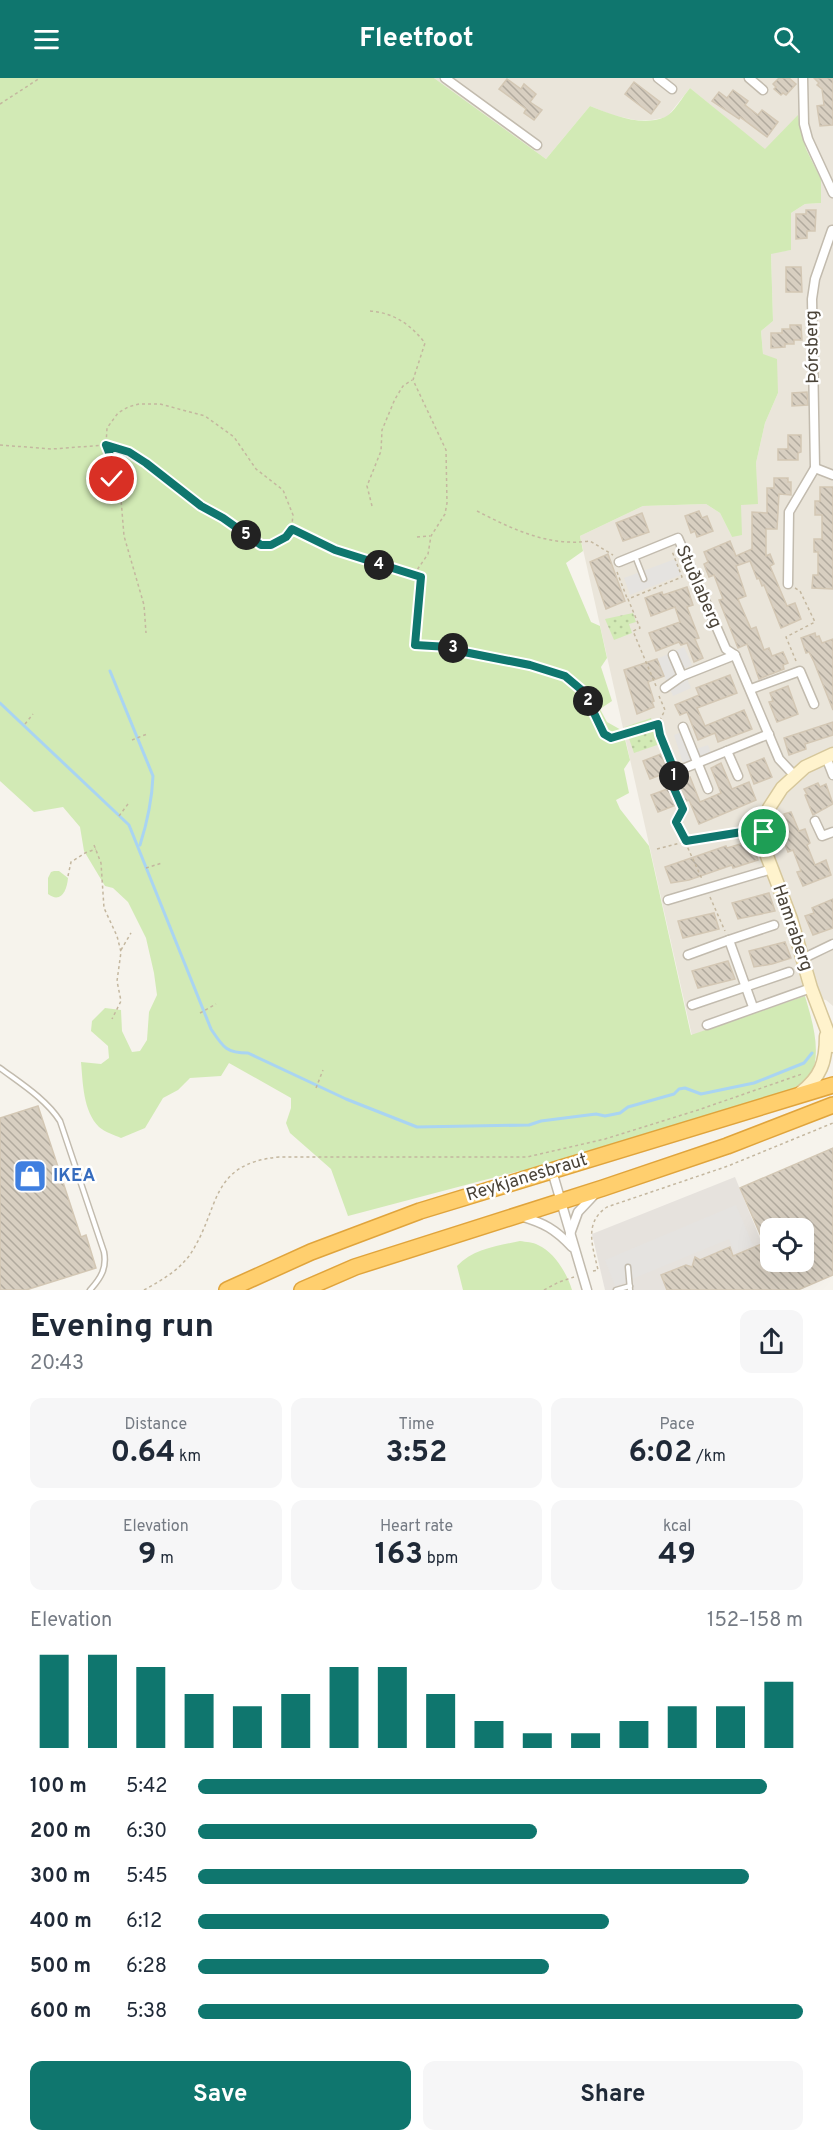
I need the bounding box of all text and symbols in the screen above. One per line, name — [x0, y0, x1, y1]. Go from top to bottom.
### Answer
text: Fleetfoot — [359, 22, 474, 56]
icon: menu — [30, 23, 63, 56]
icon: search — [770, 23, 803, 56]
street label: Þórsberg — [801, 310, 825, 384]
pin — [86, 453, 137, 504]
icon: check — [95, 462, 128, 495]
pin: 5 — [231, 520, 261, 550]
text: 5 — [241, 525, 251, 545]
street label: Stuðlaberg — [670, 542, 726, 632]
pin: 4 — [364, 550, 394, 580]
text: 4 — [374, 555, 384, 575]
pin: 3 — [438, 633, 468, 663]
text: 3 — [448, 638, 458, 658]
pin: 2 — [573, 686, 603, 716]
text: 2 — [583, 691, 593, 711]
pin: 1 — [659, 761, 689, 791]
text: 1 — [671, 766, 677, 786]
pin — [738, 806, 789, 857]
icon: arrive — [747, 815, 780, 848]
street label: Hamraberg — [766, 882, 818, 974]
street label: Reykjanesbraut — [464, 1149, 590, 1207]
shop icon: IKEA — [12, 1158, 48, 1194]
place label: IKEA — [53, 1165, 95, 1188]
map controls — [760, 1218, 814, 1272]
button: locate — [760, 1218, 814, 1272]
text: Evening run — [30, 1307, 214, 1349]
button: share — [740, 1310, 803, 1373]
text: 20:43 — [30, 1351, 84, 1377]
text: Distance — [124, 1415, 187, 1435]
text: Time — [399, 1415, 434, 1435]
text: Pace — [660, 1415, 695, 1435]
text: 0.64 — [111, 1435, 175, 1472]
text: 3:52 — [386, 1435, 447, 1472]
text: 6:02 — [628, 1435, 692, 1472]
text: km — [175, 1447, 201, 1467]
text: /km — [692, 1447, 726, 1467]
text: Elevation — [123, 1517, 189, 1537]
text: Heart rate — [380, 1517, 453, 1537]
text: kcal — [663, 1517, 691, 1537]
text: 9 — [138, 1537, 156, 1574]
text: 163 — [375, 1537, 423, 1574]
text: 49 — [658, 1537, 696, 1574]
text: m — [156, 1549, 174, 1569]
text: bpm — [423, 1549, 458, 1569]
text: Elevation — [30, 1608, 112, 1634]
text: 152–158 m — [707, 1608, 803, 1634]
text: 100 m — [30, 1774, 87, 1800]
text: 5:42 — [126, 1774, 168, 1800]
text: 200 m — [30, 1819, 91, 1845]
text: 6:30 — [126, 1819, 167, 1845]
text: 300 m — [30, 1864, 91, 1890]
text: 5:45 — [126, 1864, 168, 1890]
text: 400 m — [30, 1909, 92, 1935]
text: 6:12 — [126, 1909, 162, 1935]
text: 500 m — [30, 1954, 91, 1980]
text: 6:28 — [126, 1954, 167, 1980]
text: 600 m — [30, 1999, 91, 2025]
text: 5:38 — [126, 1999, 167, 2025]
button: Save — [30, 2061, 411, 2130]
button: Share — [423, 2061, 803, 2130]

